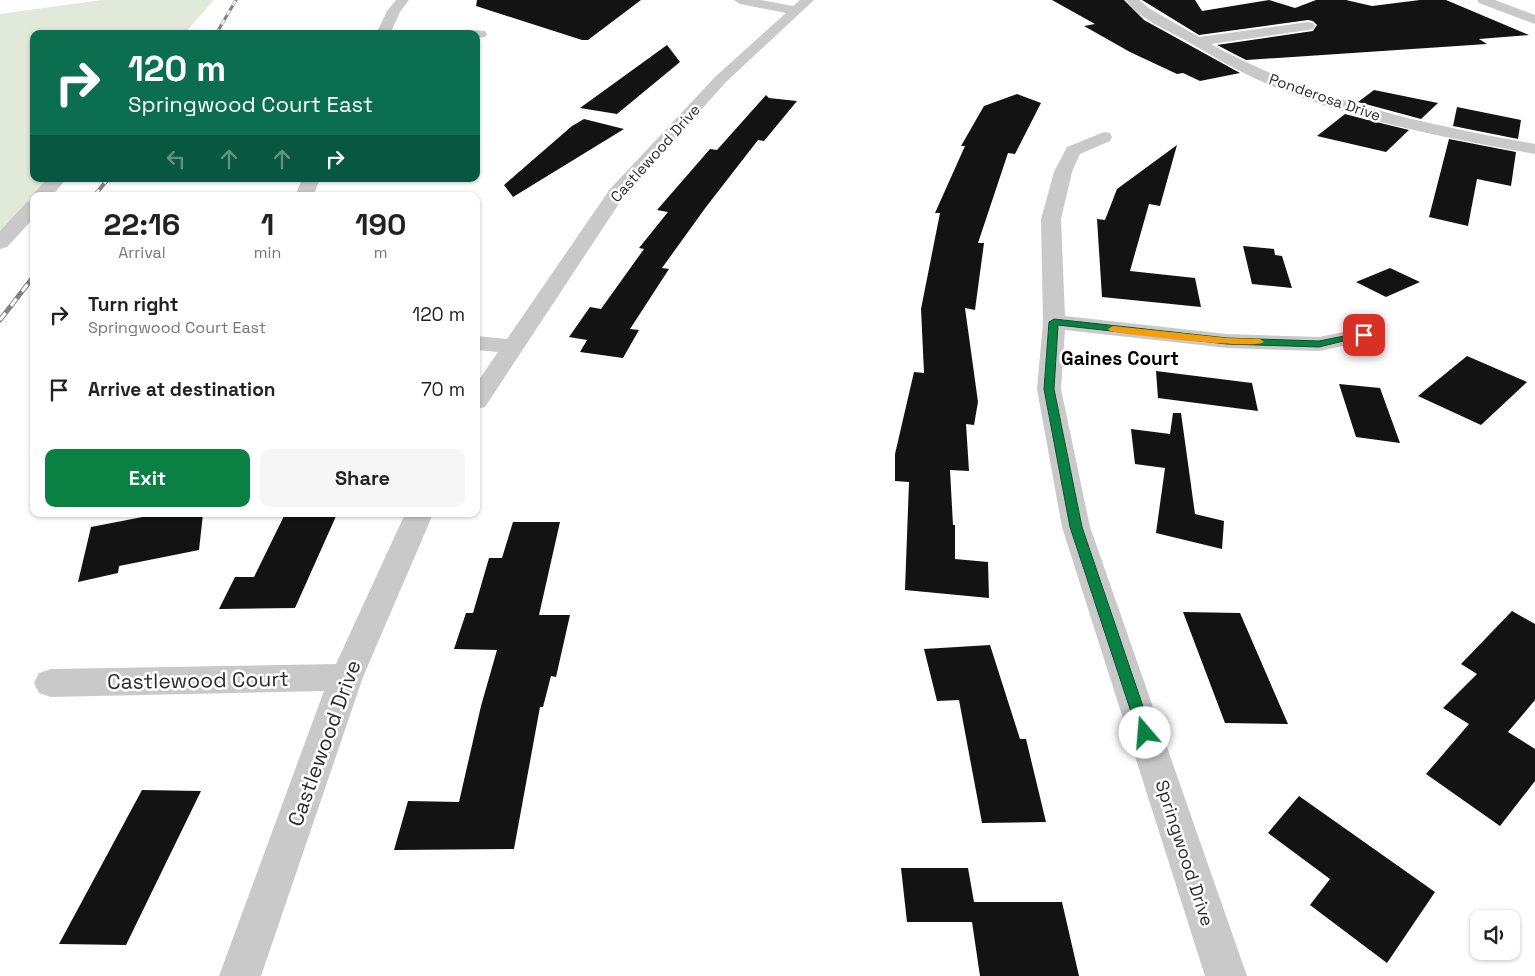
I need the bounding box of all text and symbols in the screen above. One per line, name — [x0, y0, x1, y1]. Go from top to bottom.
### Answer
text: 120 m — [128, 47, 226, 91]
icon: right — [45, 50, 110, 115]
street label: Ponderosa Drive — [1267, 69, 1383, 125]
text: Springwood Court East — [128, 90, 373, 118]
street label: Castlewood Drive — [606, 100, 704, 206]
icon: left — [162, 145, 190, 173]
icon: ahead — [215, 145, 243, 173]
icon: ahead — [268, 145, 296, 173]
icon: right — [321, 145, 349, 173]
text: 22:16 — [104, 205, 180, 244]
text: 1 — [261, 205, 274, 244]
text: 190 — [355, 205, 406, 244]
text: Arrival — [118, 242, 166, 263]
text: min — [254, 242, 281, 263]
text: m — [374, 242, 388, 263]
text: Turn right — [88, 292, 178, 317]
icon: right — [45, 301, 73, 329]
text: 120 m — [412, 302, 465, 327]
pin — [1343, 314, 1385, 356]
text: Springwood Court East — [88, 317, 266, 338]
icon: arrive — [1350, 321, 1378, 349]
district label: Gaines Court — [1061, 346, 1179, 371]
icon: arrive — [45, 376, 73, 404]
text: Arrive at destination — [88, 377, 276, 402]
text: 70 m — [421, 377, 465, 402]
button: Exit — [45, 449, 250, 507]
button: Share — [260, 449, 465, 507]
street label: Castlewood Drive — [281, 656, 367, 830]
street label: Castlewood Court — [107, 665, 289, 695]
position arrow — [1118, 706, 1170, 758]
street label: Springwood Drive — [1151, 777, 1219, 929]
map controls — [1470, 910, 1520, 960]
button: sound — [1470, 910, 1520, 960]

